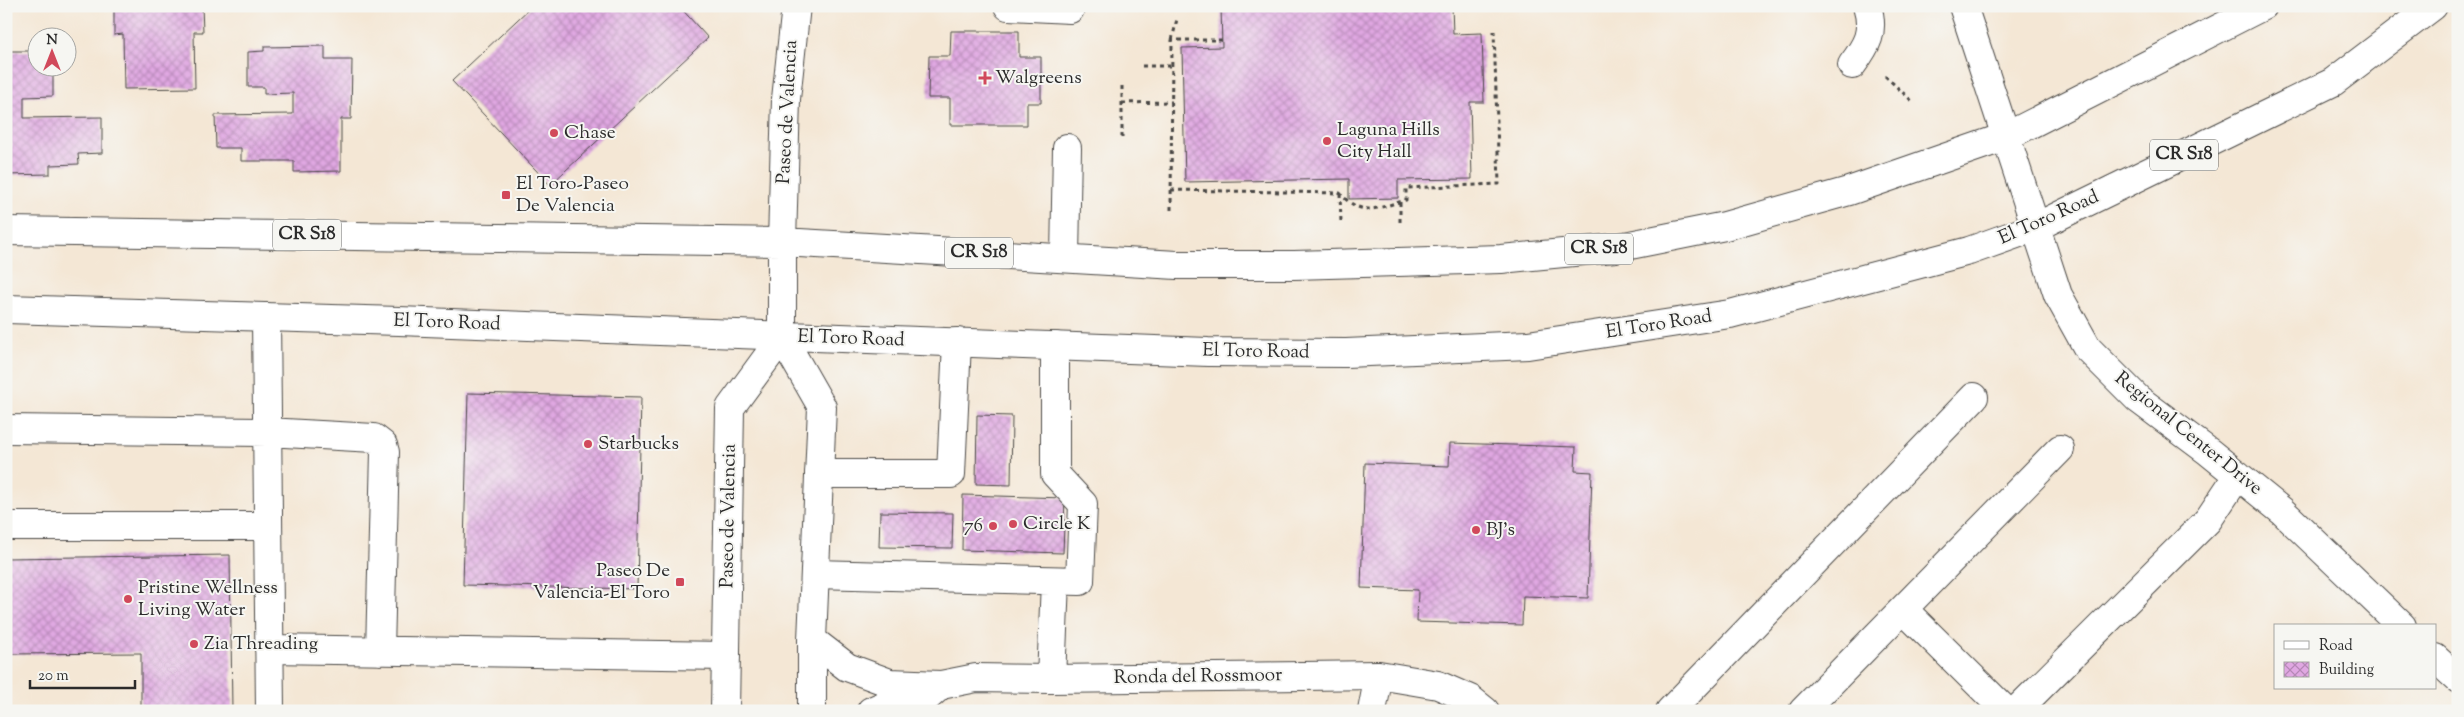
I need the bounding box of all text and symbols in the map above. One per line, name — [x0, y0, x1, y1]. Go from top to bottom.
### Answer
north arrow — [28, 28, 78, 78]
text: N — [46, 31, 58, 51]
street label: Paseo de Valencia — [771, 39, 805, 185]
place label: Walgreens — [995, 65, 1082, 92]
marker: Walgreens — [979, 72, 991, 84]
place label: Laguna Hills City Hall — [1337, 117, 1440, 166]
place label: Chase — [564, 120, 616, 147]
marker: Chase — [548, 127, 560, 139]
marker: Laguna Hills City Hall — [1321, 135, 1333, 147]
road number: CR S18 — [2150, 140, 2218, 170]
place label: El Toro-Paseo De Valencia — [516, 171, 629, 220]
street label: El Toro Road — [1995, 184, 2104, 252]
marker: El Toro-Paseo De Valencia — [500, 189, 512, 201]
road number: CR S18 — [273, 220, 341, 250]
road number: CR S18 — [1565, 233, 1633, 264]
road number: CR S18 — [945, 238, 1013, 268]
street label: El Toro Road — [1604, 303, 1714, 347]
street label: El Toro Road — [393, 308, 501, 338]
street label: El Toro Road — [797, 324, 905, 354]
street label: El Toro Road — [1202, 338, 1310, 366]
street label: Regional Center Drive — [2108, 366, 2268, 502]
place label: Starbucks — [598, 431, 679, 458]
marker: Starbucks — [582, 438, 594, 450]
street label: Paseo de Valencia — [714, 443, 744, 588]
place label: Circle K — [1023, 511, 1091, 538]
place label: 76 — [964, 513, 983, 540]
place label: BJ's — [1486, 517, 1515, 544]
marker: Circle K — [1007, 518, 1019, 530]
marker: 76 — [987, 520, 999, 532]
marker: BJ's — [1470, 524, 1482, 536]
place label: Paseo De Valencia-El Toro — [533, 558, 670, 607]
place label: Pristine Wellness Living Water — [138, 575, 278, 624]
marker: Paseo De Valencia-El Toro — [674, 576, 686, 588]
marker: Pristine Wellness Living Water — [122, 593, 134, 605]
legend — [2274, 624, 2436, 690]
place label: Zia Threading — [204, 631, 318, 658]
text: Road — [2319, 636, 2353, 657]
marker: Zia Threading — [188, 638, 200, 650]
scale bar — [30, 657, 135, 689]
text: Building — [2319, 660, 2374, 681]
street label: Ronda del Rossmoor — [1113, 662, 1283, 692]
text: 20 m — [38, 666, 69, 687]

